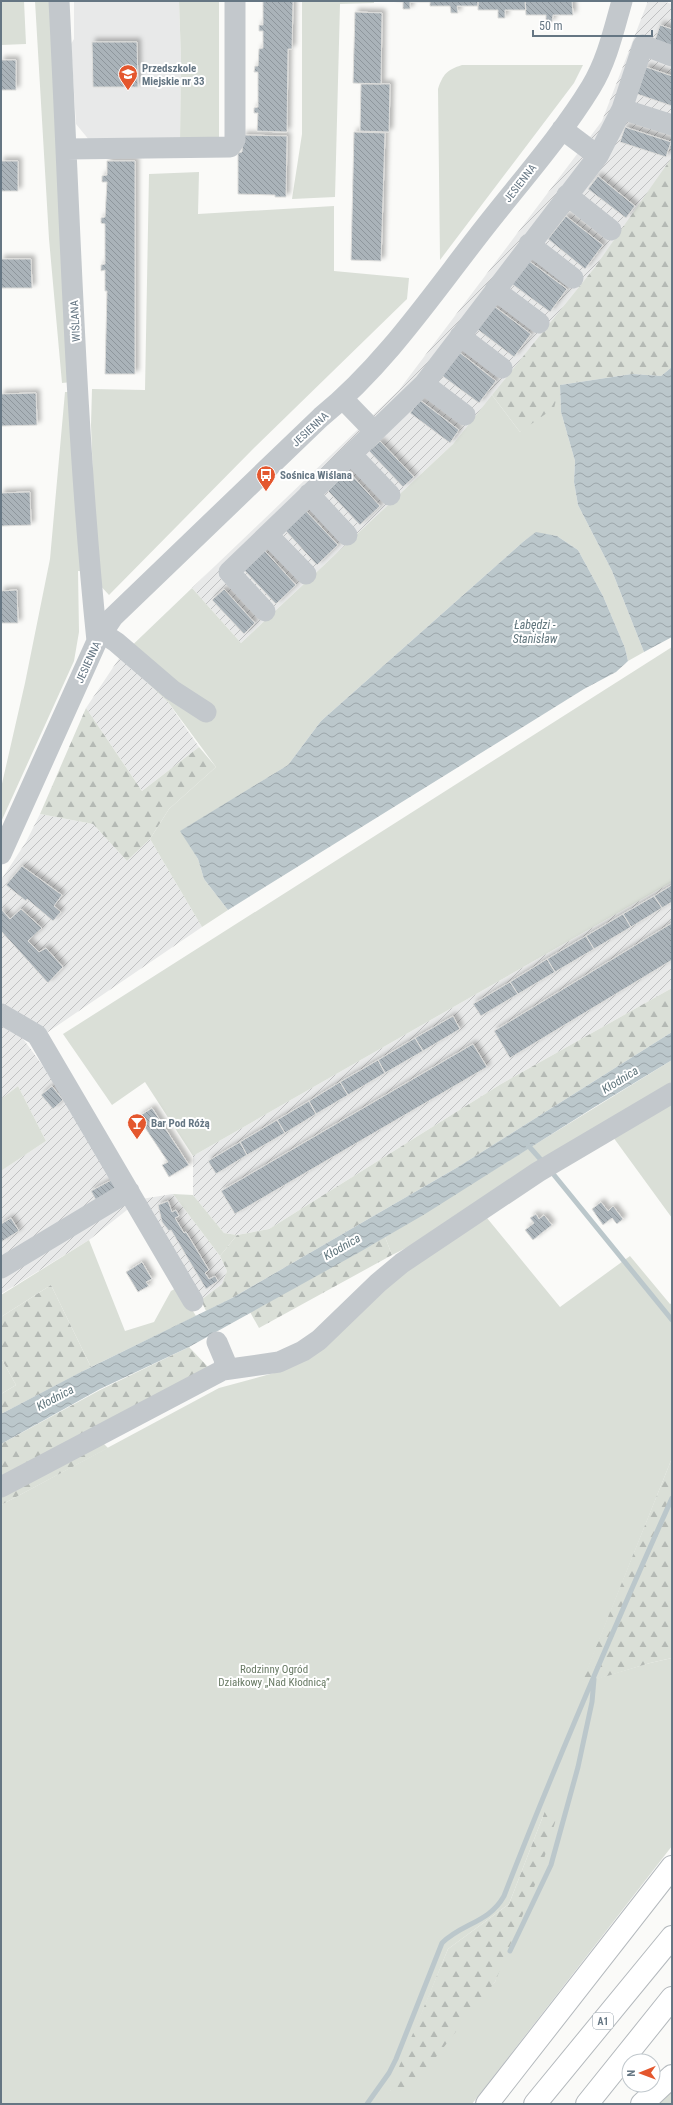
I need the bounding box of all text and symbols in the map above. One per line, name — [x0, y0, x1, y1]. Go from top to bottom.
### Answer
scale bar — [533, 12, 652, 38]
text: 50 m — [539, 19, 563, 33]
place label: Przedszkole Miejskie nr 33 — [142, 62, 205, 88]
school or university icon: Przedszkole Miejskie nr 33 — [117, 63, 139, 91]
street label: JESIENNA — [501, 161, 540, 205]
street label: WIŚLANA — [68, 299, 83, 342]
street label: JESIENNA — [290, 409, 332, 449]
bus stop icon: Sośnica Wiślana — [255, 464, 277, 492]
place label: Sośnica Wiślana — [280, 469, 352, 482]
water label: Łabędzi - Stanisław — [513, 618, 558, 646]
street label: JESIENNA — [73, 639, 104, 685]
water label: Kłodnica — [599, 1063, 641, 1097]
bar icon: Bar Pod Różą — [126, 1112, 148, 1140]
place label: Bar Pod Różą — [151, 1117, 210, 1130]
water label: Kłodnica — [321, 1231, 363, 1263]
water label: Kłodnica — [34, 1382, 76, 1414]
park label: Rodzinny Ogród Działkowy „Nad Kłodnicą” — [218, 1663, 330, 1689]
road number: A1 — [593, 2013, 613, 2029]
north arrow — [621, 2053, 661, 2093]
text: N — [625, 2069, 638, 2077]

